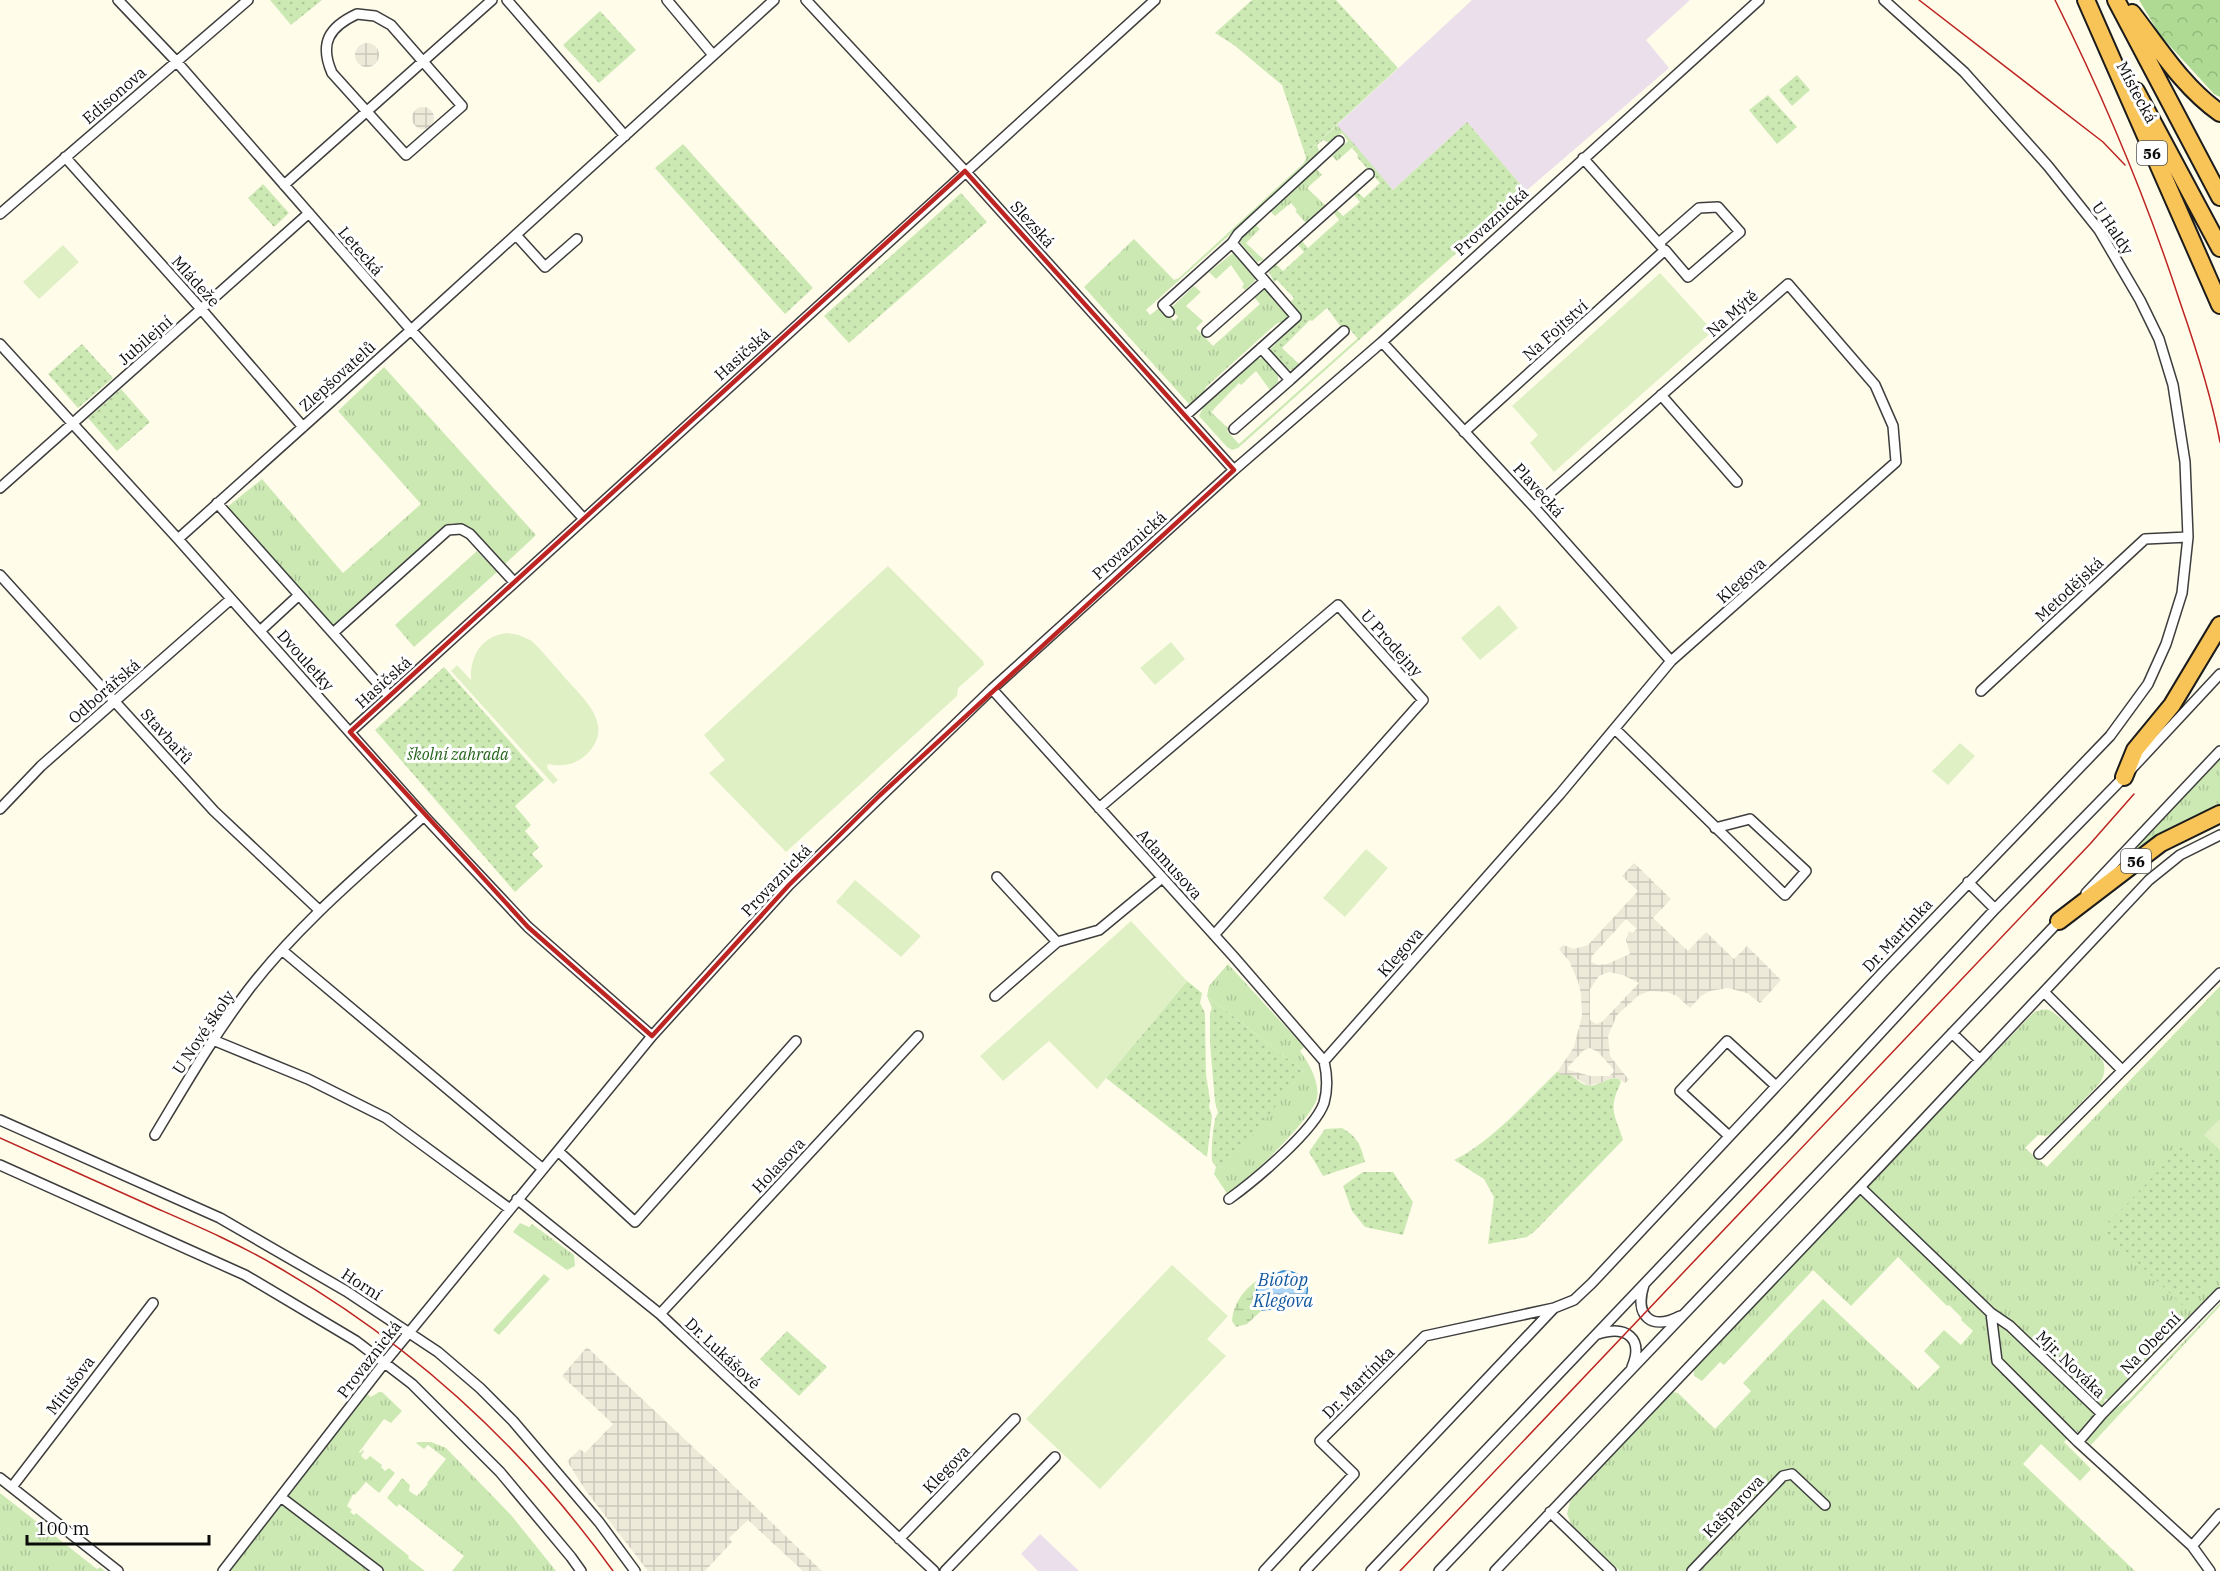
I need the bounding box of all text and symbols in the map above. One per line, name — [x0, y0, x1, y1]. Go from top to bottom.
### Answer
street label: Místecká — [2112, 58, 2162, 127]
street label: Edisonova — [78, 62, 150, 128]
road number: 56 — [2137, 141, 2167, 165]
street label: Provaznická — [1450, 182, 1532, 259]
street label: Slezská — [1007, 196, 1060, 252]
street label: U Haldy — [2088, 198, 2138, 259]
street label: Letecká — [334, 222, 388, 280]
street label: Mládeže — [168, 251, 224, 311]
street label: Na Mýtě — [1702, 285, 1762, 341]
street label: Na Fojtství — [1518, 296, 1592, 364]
street label: Jubilejní — [114, 311, 176, 369]
street label: Hasičská — [710, 324, 774, 384]
street label: Zlepšovatelů — [295, 336, 379, 416]
street label: Plavecká — [1509, 459, 1569, 522]
street label: Provaznická — [1088, 506, 1170, 583]
street label: Metodějská — [2031, 552, 2108, 626]
street label: Klegova — [1712, 553, 1770, 607]
street label: U Prodejny — [1357, 605, 1428, 681]
street label: Dvouletky — [273, 625, 339, 695]
street label: Hasičská — [351, 652, 415, 712]
street label: Odborářská — [64, 654, 144, 728]
street label: Stavbařů — [137, 704, 197, 768]
park label: školní zahrada — [407, 744, 509, 764]
street label: Adamusova — [1133, 825, 1207, 904]
street label: Provaznická — [737, 840, 816, 920]
road number: 56 — [2121, 849, 2151, 873]
street label: Dr. Martínka — [1858, 894, 1936, 976]
street label: Klegova — [1373, 923, 1427, 981]
street label: U Nové školy — [168, 986, 239, 1078]
street label: Holasova — [747, 1133, 809, 1197]
street label: Horní — [338, 1264, 386, 1304]
water label: Biotop Klegova — [1252, 1268, 1313, 1312]
street label: Na Obecní — [2116, 1308, 2184, 1378]
street label: Dr. Lukášové — [681, 1313, 765, 1393]
street label: Provaznická — [333, 1316, 406, 1402]
street label: Mjr. Nováka — [2032, 1326, 2110, 1402]
street label: Dr. Martínka — [1318, 1342, 1398, 1422]
street label: Mitušova — [41, 1352, 99, 1418]
street label: Klegova — [918, 1441, 974, 1497]
street label: Kašparova — [1698, 1470, 1768, 1541]
scale bar — [27, 1508, 208, 1546]
text: 100 m — [36, 1517, 90, 1540]

